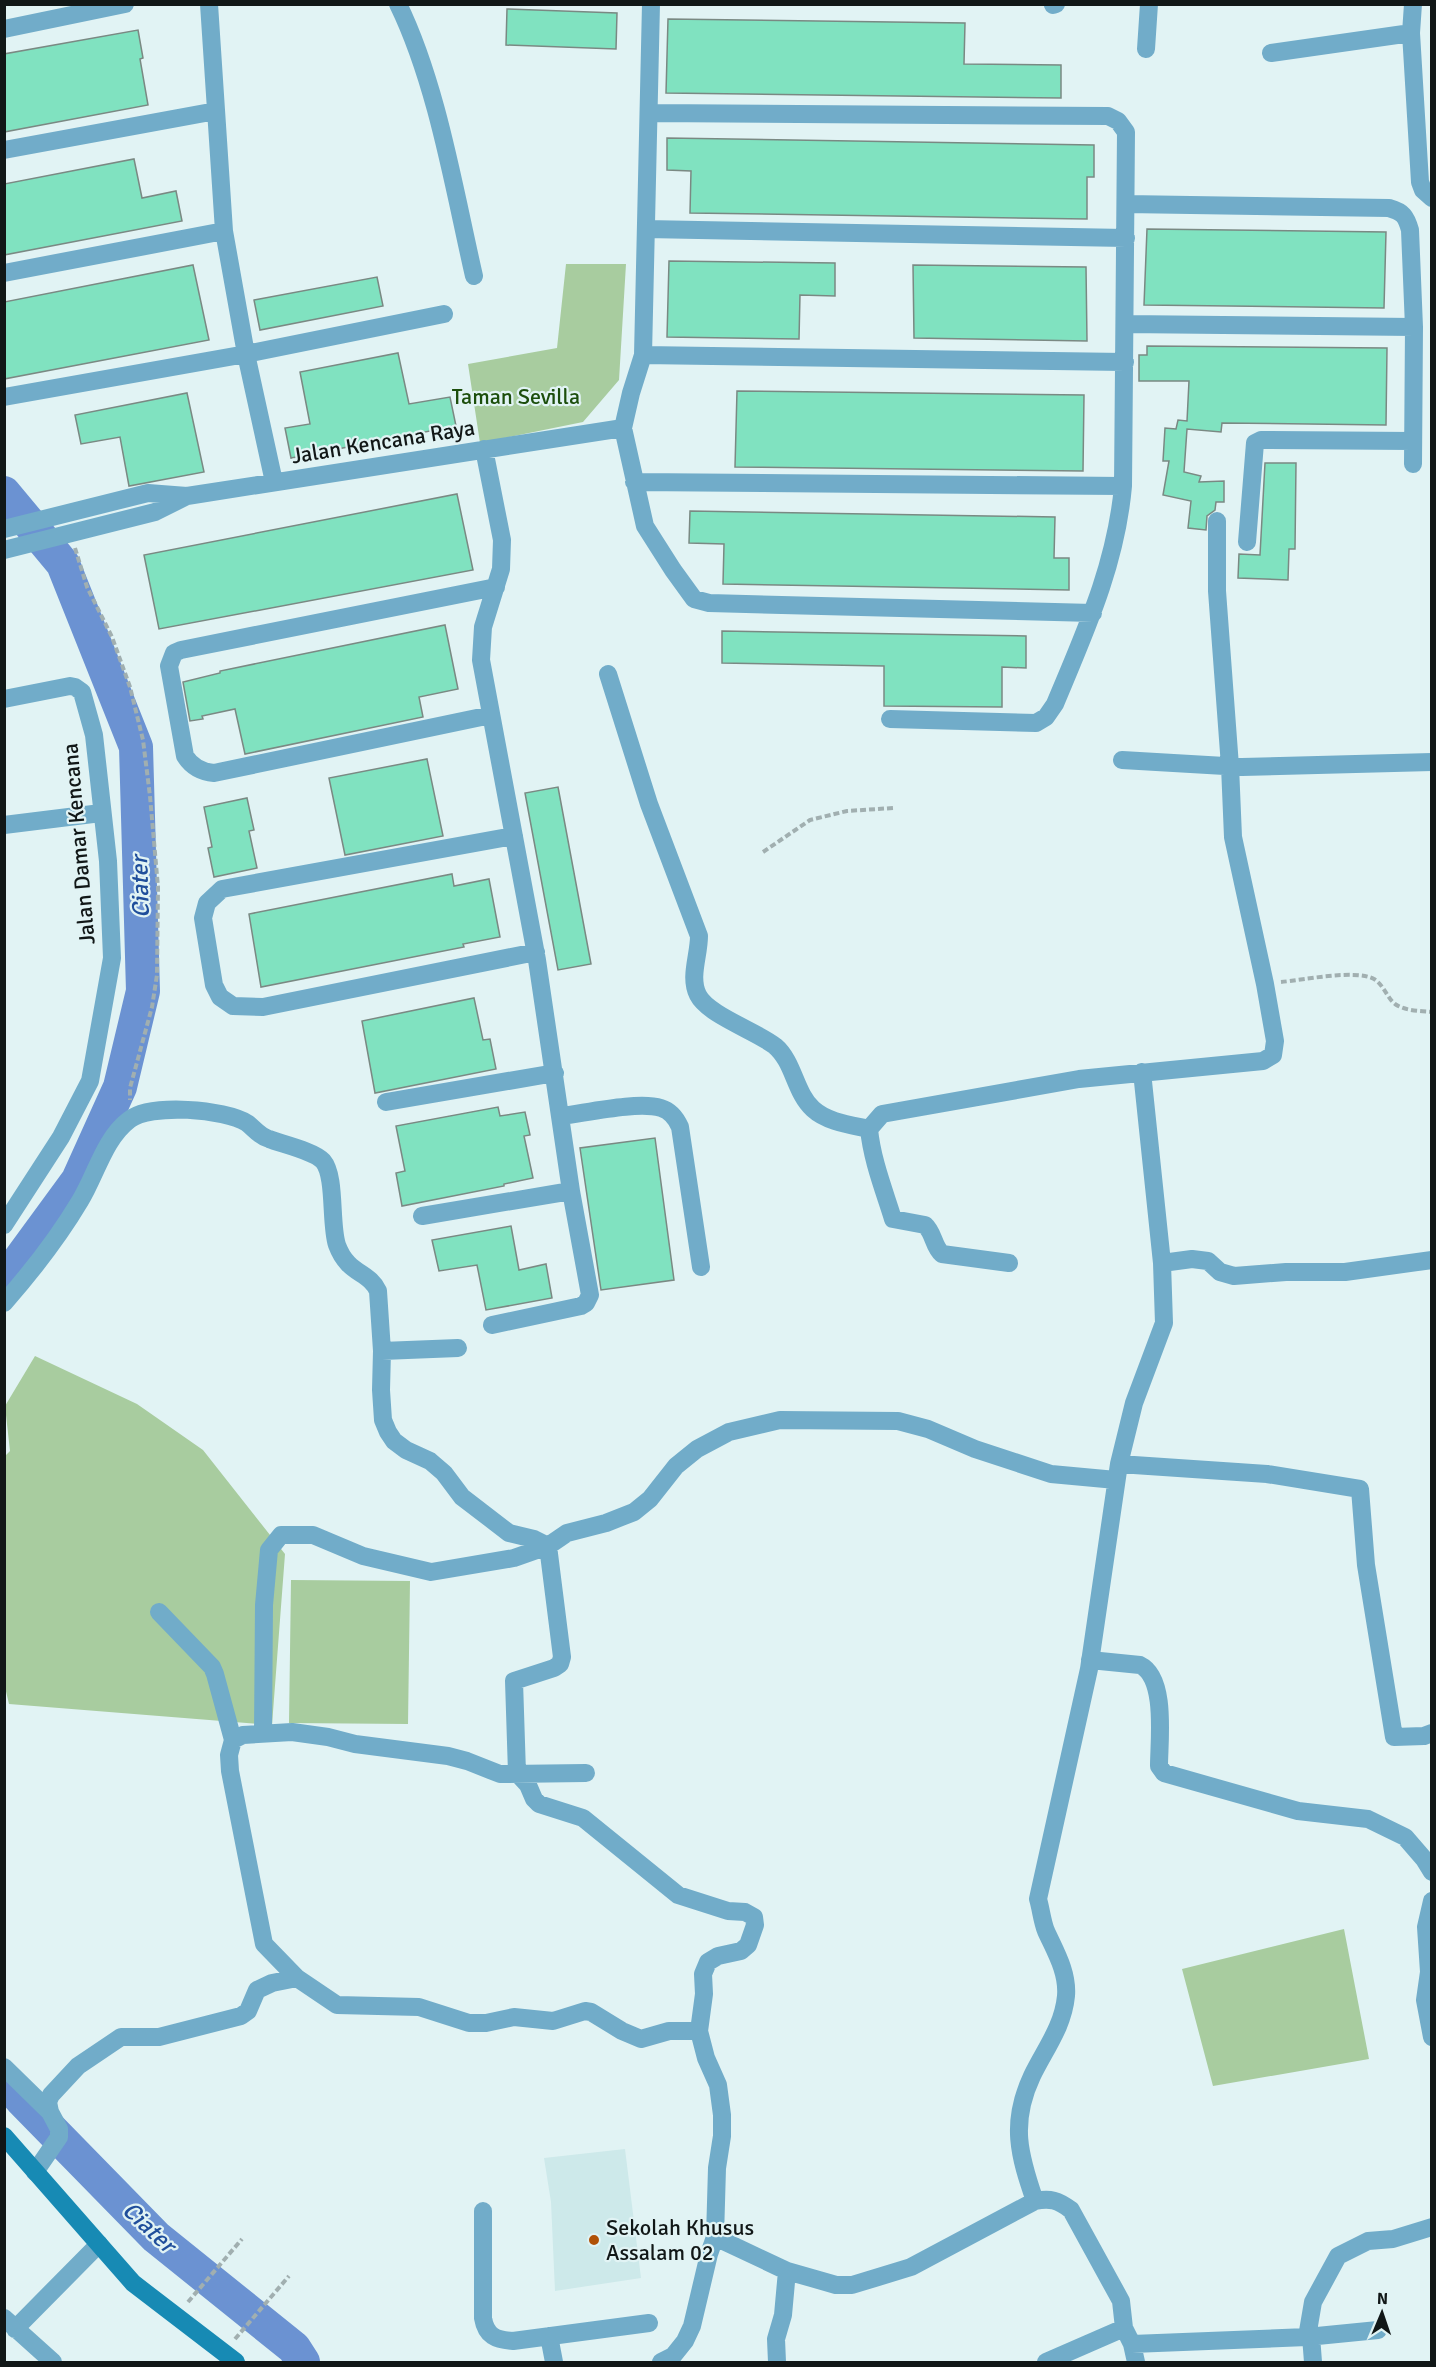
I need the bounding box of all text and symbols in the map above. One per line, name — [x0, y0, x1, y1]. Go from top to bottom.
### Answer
park label: Taman Sevilla — [452, 383, 580, 410]
street label: Jalan Kencana Raya — [289, 414, 477, 469]
street label: Jalan Damar Kencana — [56, 742, 101, 946]
water label: Ciater — [124, 852, 156, 918]
water label: Ciater — [116, 2195, 184, 2261]
place label: Sekolah Khusus Assalam 02 — [606, 2214, 754, 2266]
marker: Sekolah Khusus Assalam 02 — [587, 2233, 601, 2247]
north arrow — [1352, 2283, 1412, 2343]
text: N — [1377, 2289, 1388, 2309]

